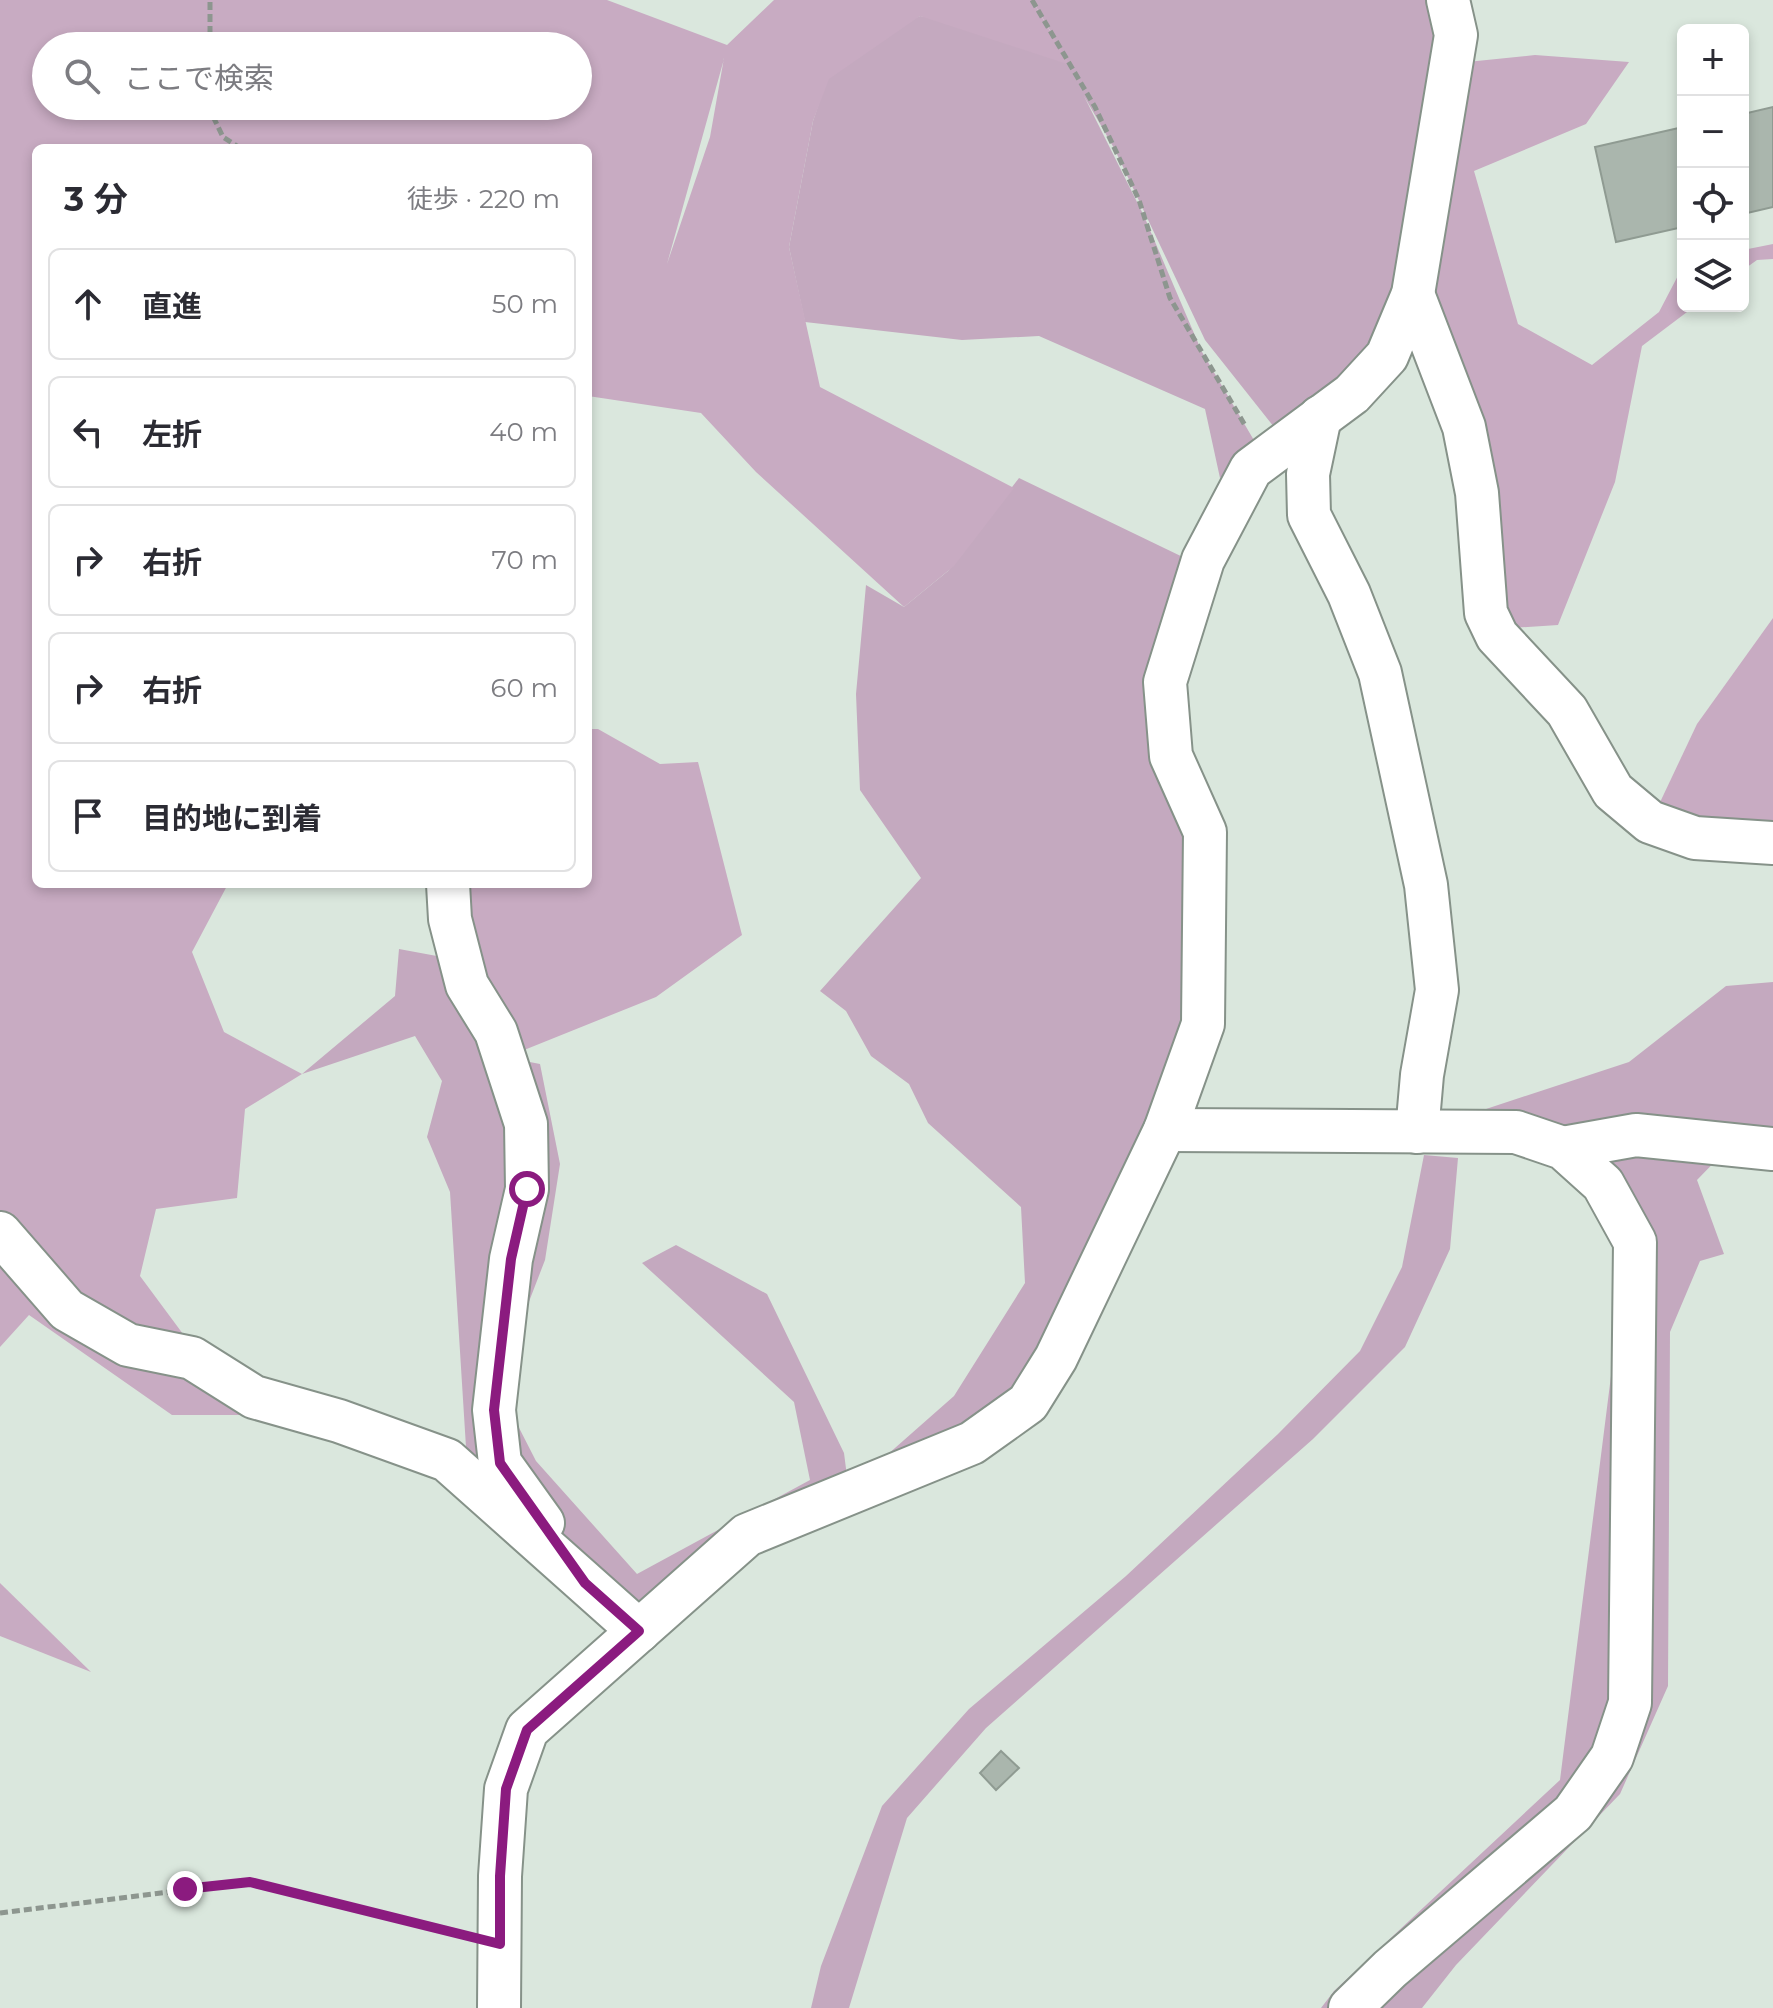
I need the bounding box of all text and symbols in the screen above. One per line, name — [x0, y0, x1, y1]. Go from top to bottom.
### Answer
map controls — [1677, 24, 1749, 312]
button: + — [1677, 24, 1749, 96]
search box — [32, 32, 592, 120]
icon: search — [60, 54, 104, 98]
text: ここで検索 — [124, 60, 274, 97]
button: − — [1677, 96, 1749, 168]
button: locate — [1677, 168, 1749, 240]
text: 3 分 — [64, 178, 128, 220]
text: 徒歩 · 220 m — [407, 183, 560, 215]
button: layers — [1677, 240, 1749, 312]
icon: ahead — [66, 282, 110, 326]
text: 直進 — [142, 288, 202, 325]
text: 50 m — [492, 288, 558, 320]
icon: left — [66, 410, 110, 454]
text: 左折 — [142, 416, 202, 453]
text: 40 m — [489, 416, 558, 448]
icon: right — [66, 538, 110, 582]
text: 右折 — [142, 544, 202, 581]
text: 70 m — [492, 544, 558, 576]
icon: right — [66, 666, 110, 710]
text: 右折 — [142, 672, 202, 709]
text: 60 m — [491, 672, 558, 704]
icon: arrive — [66, 794, 110, 838]
text: 目的地に到着 — [142, 800, 322, 837]
route start — [509, 1171, 545, 1207]
route end — [167, 1871, 203, 1907]

